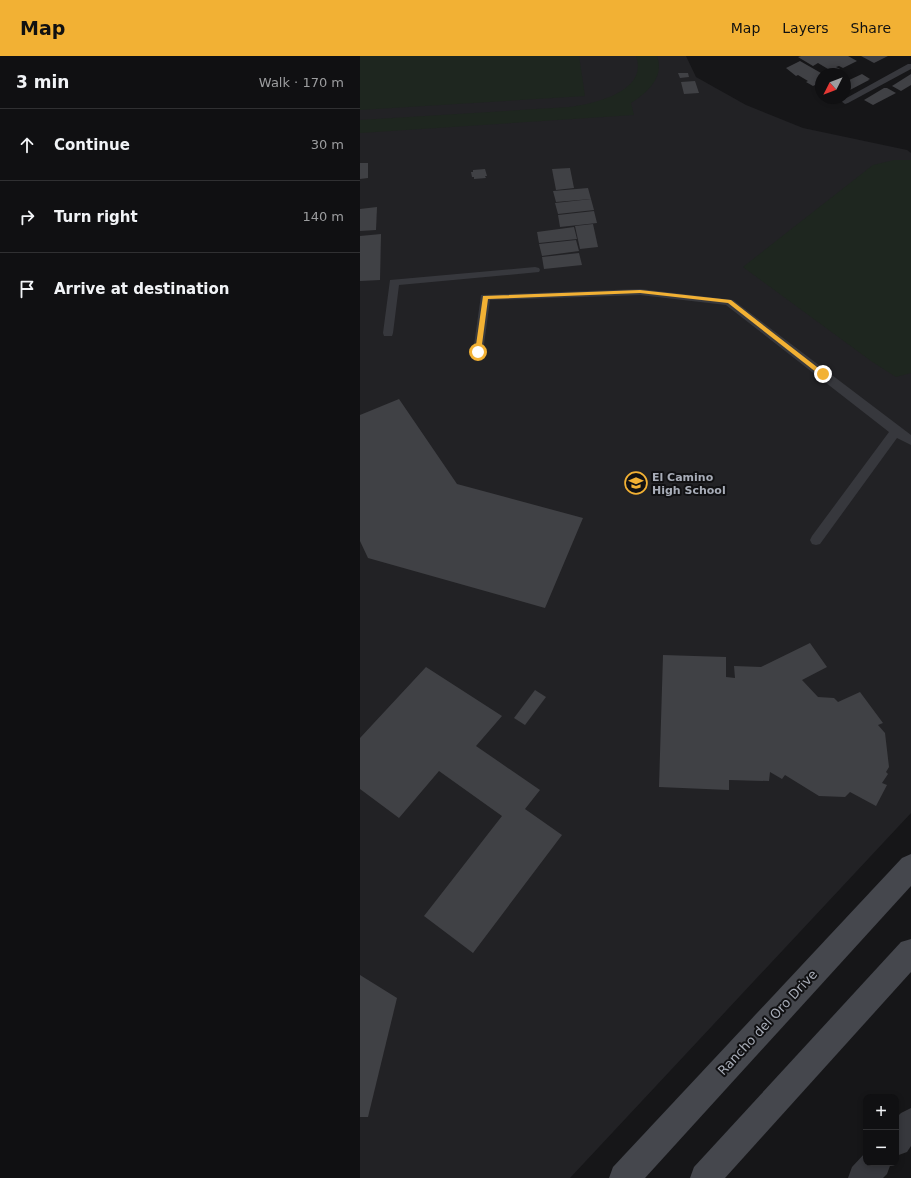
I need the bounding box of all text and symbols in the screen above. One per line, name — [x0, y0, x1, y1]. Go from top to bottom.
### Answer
text: Map — [20, 17, 65, 39]
text: Map — [731, 20, 760, 36]
text: Layers — [782, 20, 829, 36]
text: Share — [851, 20, 891, 36]
north arrow — [815, 68, 851, 104]
text: 3 min — [16, 72, 69, 92]
text: Walk · 170 m — [259, 75, 344, 90]
icon: ahead — [16, 134, 38, 156]
text: Continue — [54, 136, 130, 154]
text: 30 m — [311, 137, 344, 152]
icon: right — [16, 206, 38, 228]
text: Turn right — [54, 208, 138, 226]
text: 140 m — [302, 209, 344, 224]
icon: arrive — [16, 278, 38, 300]
text: Arrive at destination — [54, 280, 229, 298]
route start — [469, 343, 487, 361]
route end — [814, 365, 832, 383]
school or university icon: El Camino High School — [623, 470, 649, 496]
place label: El Camino High School — [652, 471, 726, 497]
street label: Rancho del Oro Drive — [715, 967, 820, 1078]
map controls — [863, 1094, 899, 1166]
button: + — [863, 1094, 899, 1130]
button: − — [863, 1130, 899, 1166]

